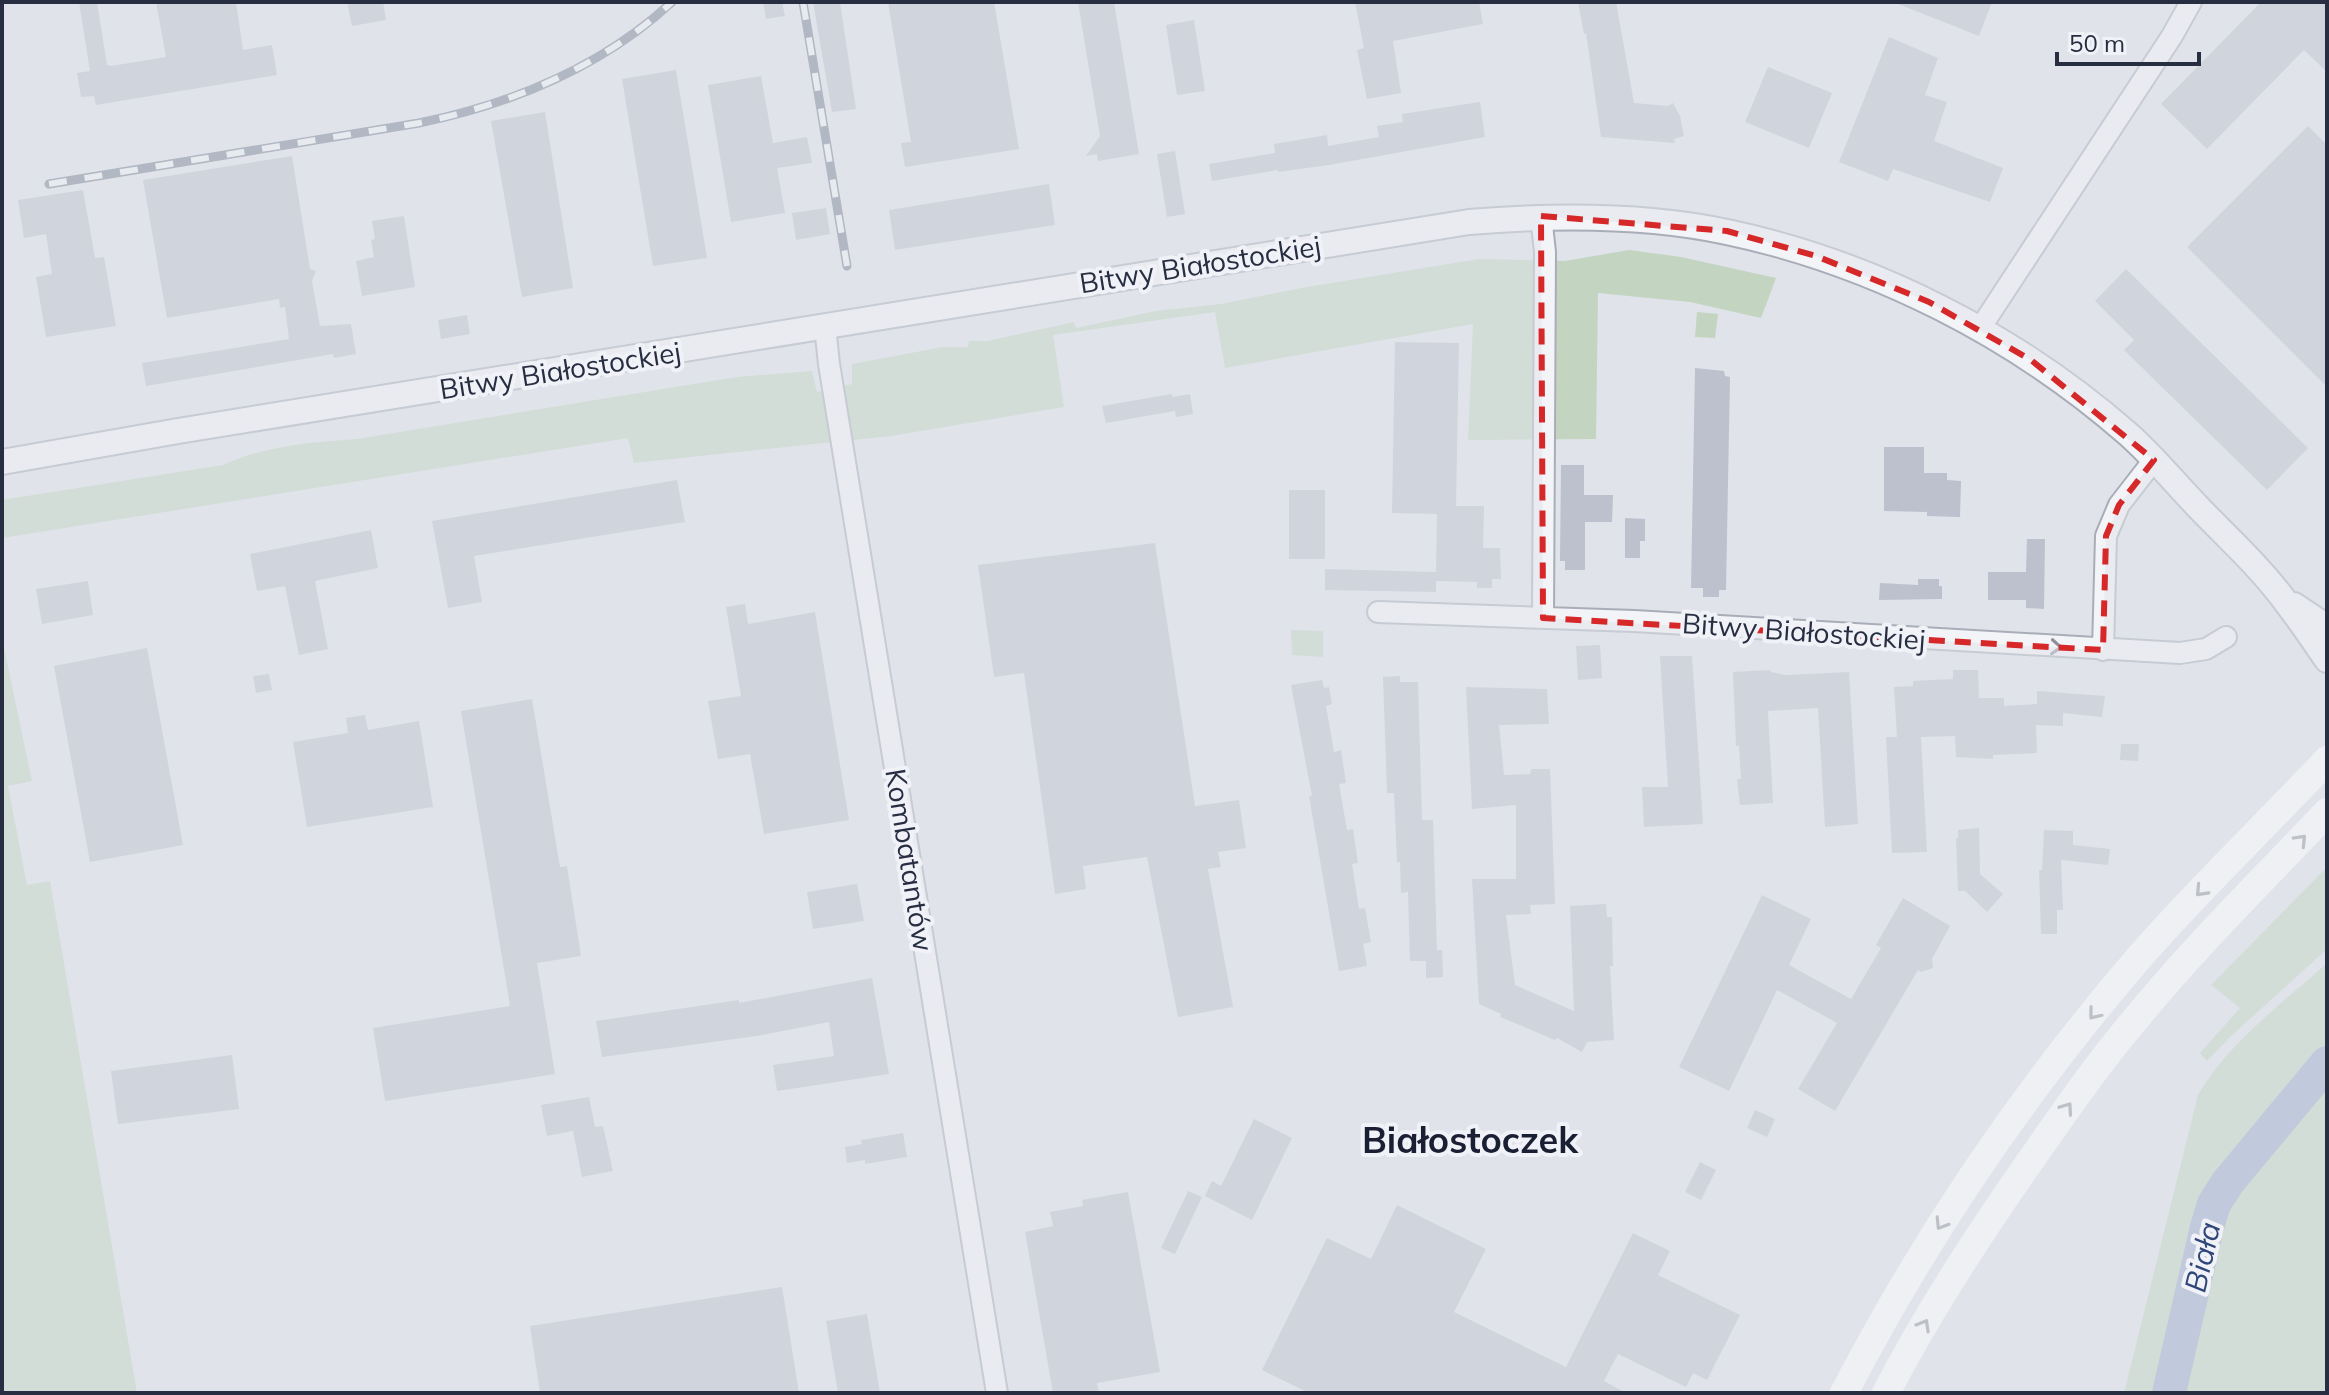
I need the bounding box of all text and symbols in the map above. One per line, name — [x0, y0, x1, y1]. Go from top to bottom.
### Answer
scale bar — [2057, 16, 2199, 66]
text: 50 m — [2069, 28, 2125, 58]
street label: Bitwy Białostockiej — [1077, 228, 1323, 300]
street label: Bitwy Białostockiej — [437, 334, 683, 406]
street label: Bitwy Białostockiej — [1681, 605, 1927, 657]
one-way arrow — [2050, 638, 2063, 655]
street label: Kombatantów — [878, 766, 942, 954]
one-way arrow — [2291, 835, 2306, 849]
one-way arrow — [2196, 881, 2210, 896]
one-way arrow — [2089, 1005, 2104, 1019]
one-way arrow — [2057, 1103, 2072, 1117]
district label: Białostoczek — [1362, 1117, 1579, 1162]
one-way arrow — [1936, 1215, 1951, 1230]
water label: Biała — [2176, 1218, 2228, 1296]
one-way arrow — [1914, 1319, 1930, 1333]

